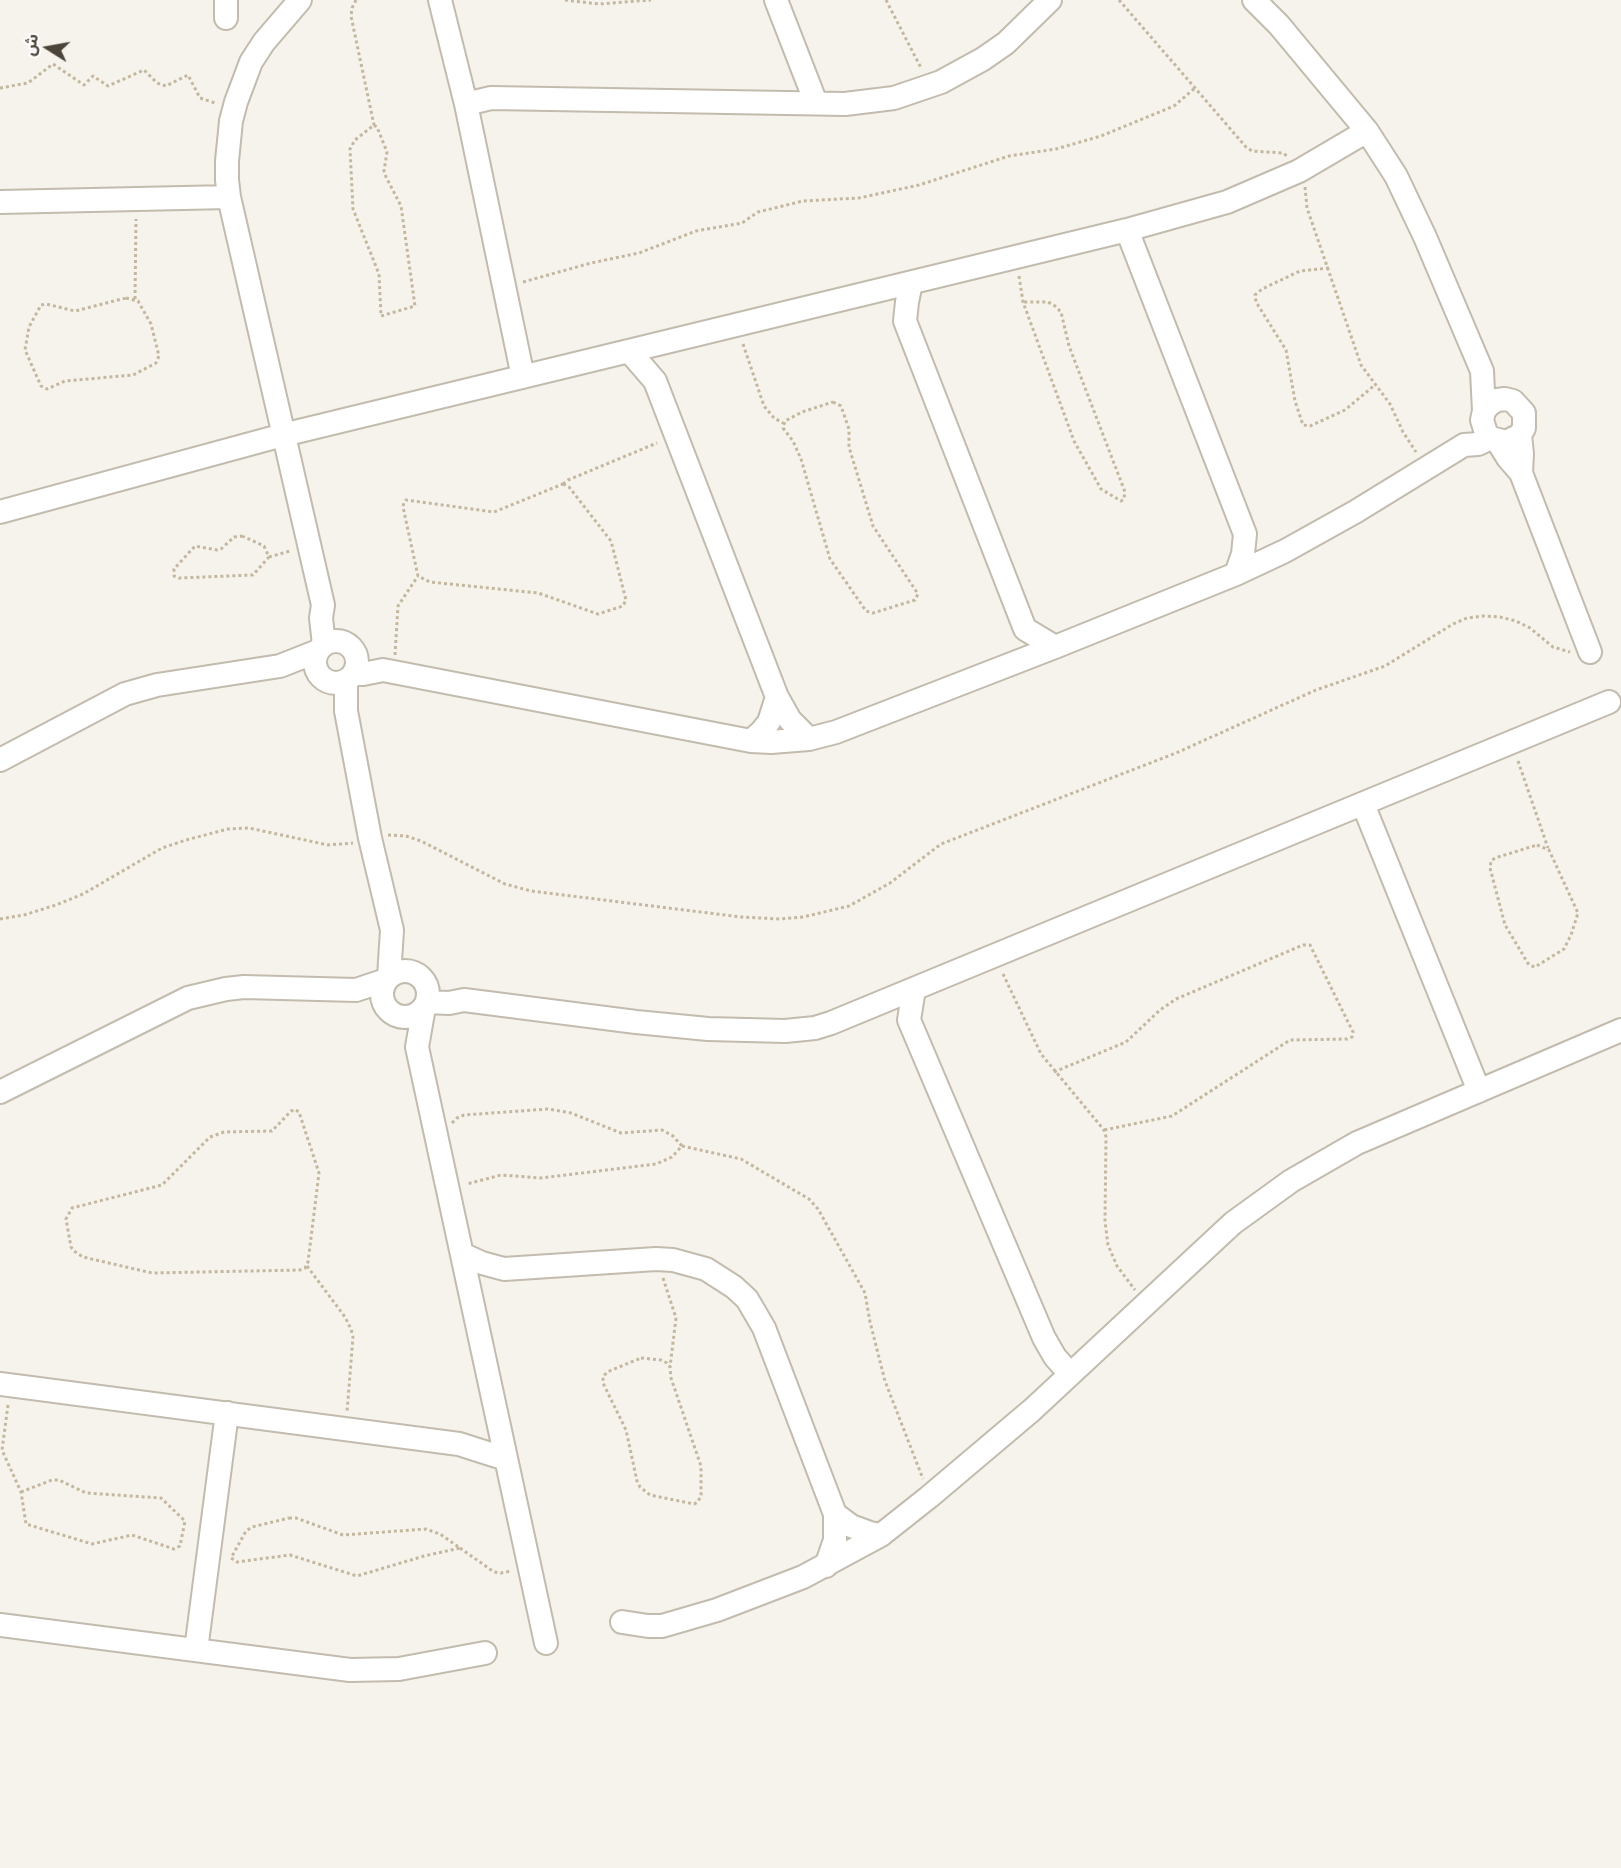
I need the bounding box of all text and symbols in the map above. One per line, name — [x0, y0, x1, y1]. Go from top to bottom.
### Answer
north arrow — [18, 18, 78, 78]
text: ش — [18, 32, 41, 57]

